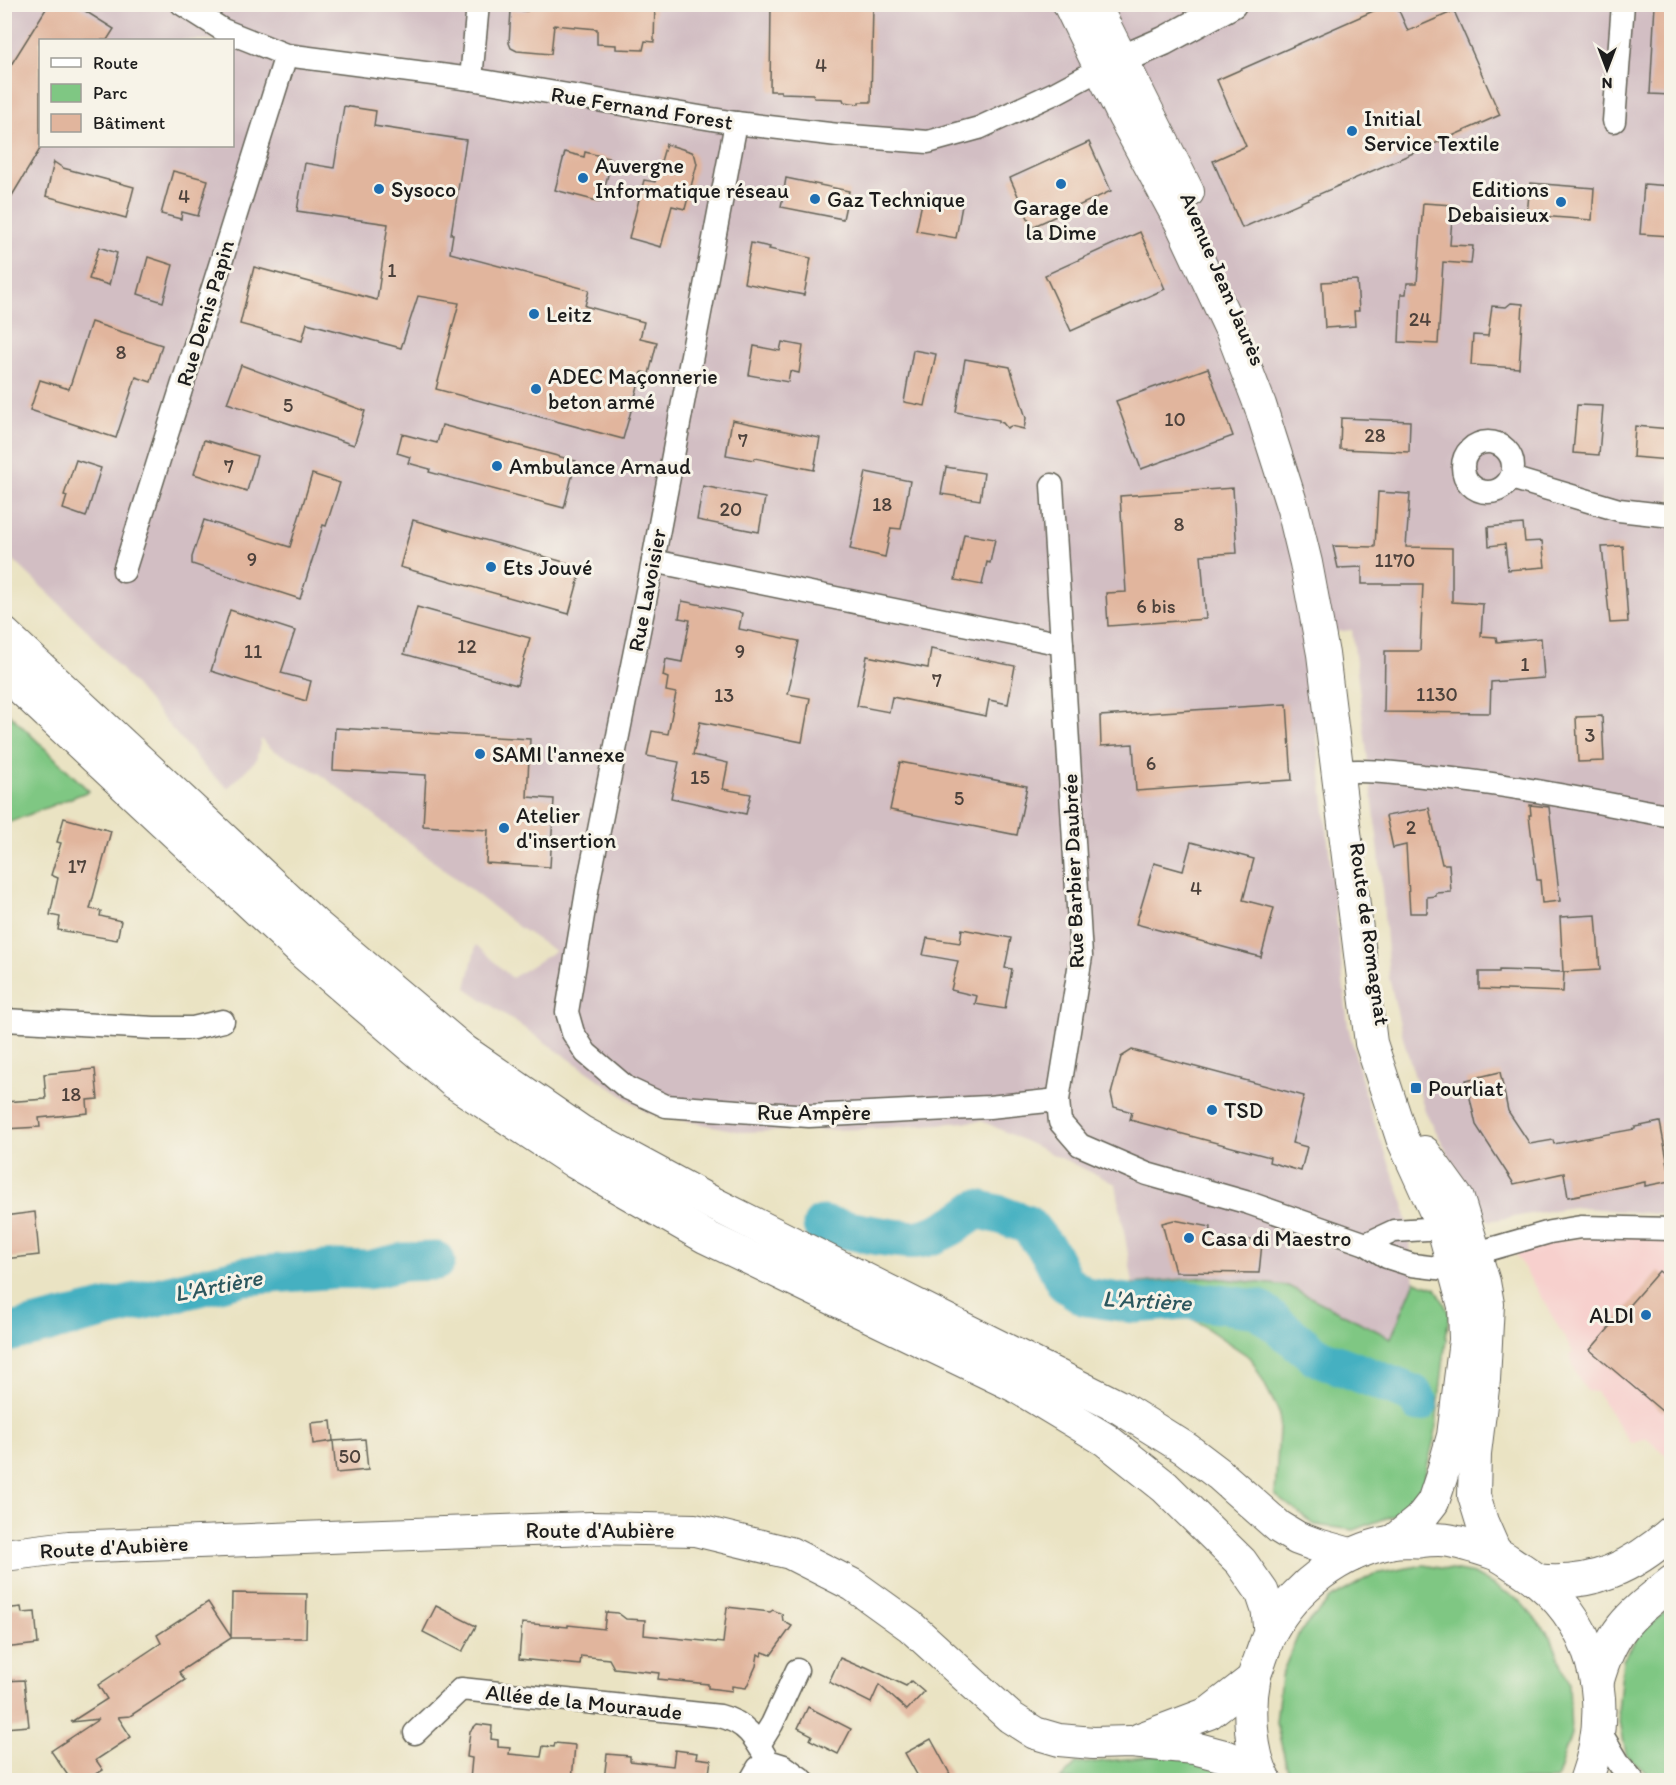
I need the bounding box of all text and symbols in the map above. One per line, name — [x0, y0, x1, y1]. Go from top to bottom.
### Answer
legend — [39, 39, 234, 147]
north arrow — [1577, 39, 1637, 99]
text: Route — [93, 52, 138, 74]
house number: 4 — [815, 53, 827, 77]
text: N — [1602, 74, 1612, 93]
street label: Rue Fernand Forest — [549, 80, 735, 136]
text: Parc — [93, 82, 127, 104]
place label: Initial Service Textile — [1364, 105, 1500, 157]
text: Bâtiment — [93, 112, 166, 134]
marker: Initial Service Textile — [1345, 124, 1359, 138]
place label: Auvergne Informatique réseau — [595, 152, 789, 204]
marker: Auvergne Informatique réseau — [576, 171, 590, 185]
place label: Sysoco — [391, 176, 456, 203]
place label: Editions Debaisieux — [1447, 176, 1549, 228]
marker: Garage de la Dime — [1054, 177, 1068, 191]
marker: Sysoco — [372, 182, 386, 196]
house number: 4 — [178, 184, 190, 208]
place label: Gaz Technique — [827, 186, 965, 213]
street label: Avenue Jean Jaurès — [1174, 188, 1272, 370]
marker: Gaz Technique — [808, 192, 822, 206]
place label: Garage de la Dime — [1013, 194, 1109, 246]
marker: Editions Debaisieux — [1554, 195, 1568, 209]
street label: Rue Denis Papin — [170, 236, 240, 389]
house number: 1 — [387, 258, 397, 282]
place label: Leitz — [546, 301, 592, 328]
marker: Leitz — [527, 307, 541, 321]
house number: 24 — [1409, 307, 1431, 331]
house number: 8 — [116, 340, 127, 364]
place label: ADEC Maçonnerie beton armé — [548, 363, 718, 415]
marker: ADEC Maçonnerie beton armé — [529, 382, 543, 396]
house number: 5 — [283, 393, 293, 417]
house number: 10 — [1164, 407, 1186, 431]
house number: 28 — [1364, 423, 1386, 447]
house number: 7 — [738, 428, 748, 452]
place label: Ambulance Arnaud — [509, 453, 691, 480]
house number: 7 — [224, 454, 234, 478]
marker: Ambulance Arnaud — [490, 459, 504, 473]
house number: 18 — [872, 492, 892, 516]
house number: 20 — [720, 497, 742, 521]
house number: 8 — [1174, 512, 1185, 536]
street label: Rue Lavoisier — [622, 526, 672, 654]
house number: 9 — [247, 547, 257, 571]
house number: 1170 — [1375, 548, 1415, 572]
place label: Ets Jouvé — [503, 554, 592, 581]
marker: Ets Jouvé — [484, 560, 498, 574]
house number: 6 bis — [1136, 594, 1176, 618]
house number: 12 — [457, 634, 477, 658]
house number: 11 — [244, 639, 262, 663]
house number: 9 — [735, 639, 745, 663]
house number: 1 — [1520, 652, 1530, 676]
house number: 7 — [932, 668, 942, 692]
house number: 1130 — [1416, 682, 1458, 706]
house number: 13 — [714, 683, 734, 707]
house number: 3 — [1585, 723, 1596, 747]
place label: SAMI l'annexe — [492, 741, 625, 768]
marker: SAMI l'annexe — [473, 747, 487, 761]
house number: 6 — [1146, 751, 1156, 775]
house number: 15 — [690, 765, 710, 789]
street label: Rue Barbier Daubrée — [1056, 773, 1090, 969]
house number: 5 — [954, 786, 964, 810]
place label: Atelier d'insertion — [516, 802, 617, 854]
house number: 2 — [1406, 815, 1417, 839]
marker: Atelier d'insertion — [497, 821, 511, 835]
street label: Route de Romagnat — [1344, 841, 1396, 1027]
house number: 17 — [67, 854, 87, 878]
house number: 4 — [1190, 876, 1202, 900]
place label: Pourliat — [1428, 1075, 1503, 1102]
marker: Pourliat — [1409, 1081, 1423, 1095]
house number: 18 — [61, 1082, 81, 1106]
place label: TSD — [1224, 1097, 1263, 1124]
street label: Rue Ampère — [757, 1099, 871, 1126]
marker: TSD — [1205, 1103, 1219, 1117]
place label: Casa di Maestro — [1201, 1225, 1351, 1252]
marker: Casa di Maestro — [1182, 1231, 1196, 1245]
water label: L'Artière — [172, 1262, 266, 1308]
water label: L'Artière — [1102, 1283, 1194, 1317]
place label: ALDI — [1589, 1302, 1634, 1329]
marker: ALDI — [1639, 1308, 1653, 1322]
house number: 50 — [339, 1444, 361, 1468]
street label: Route d'Aubière — [525, 1517, 675, 1544]
street label: Route d'Aubière — [39, 1530, 189, 1564]
street label: Allée de la Mouraude — [484, 1678, 684, 1726]

